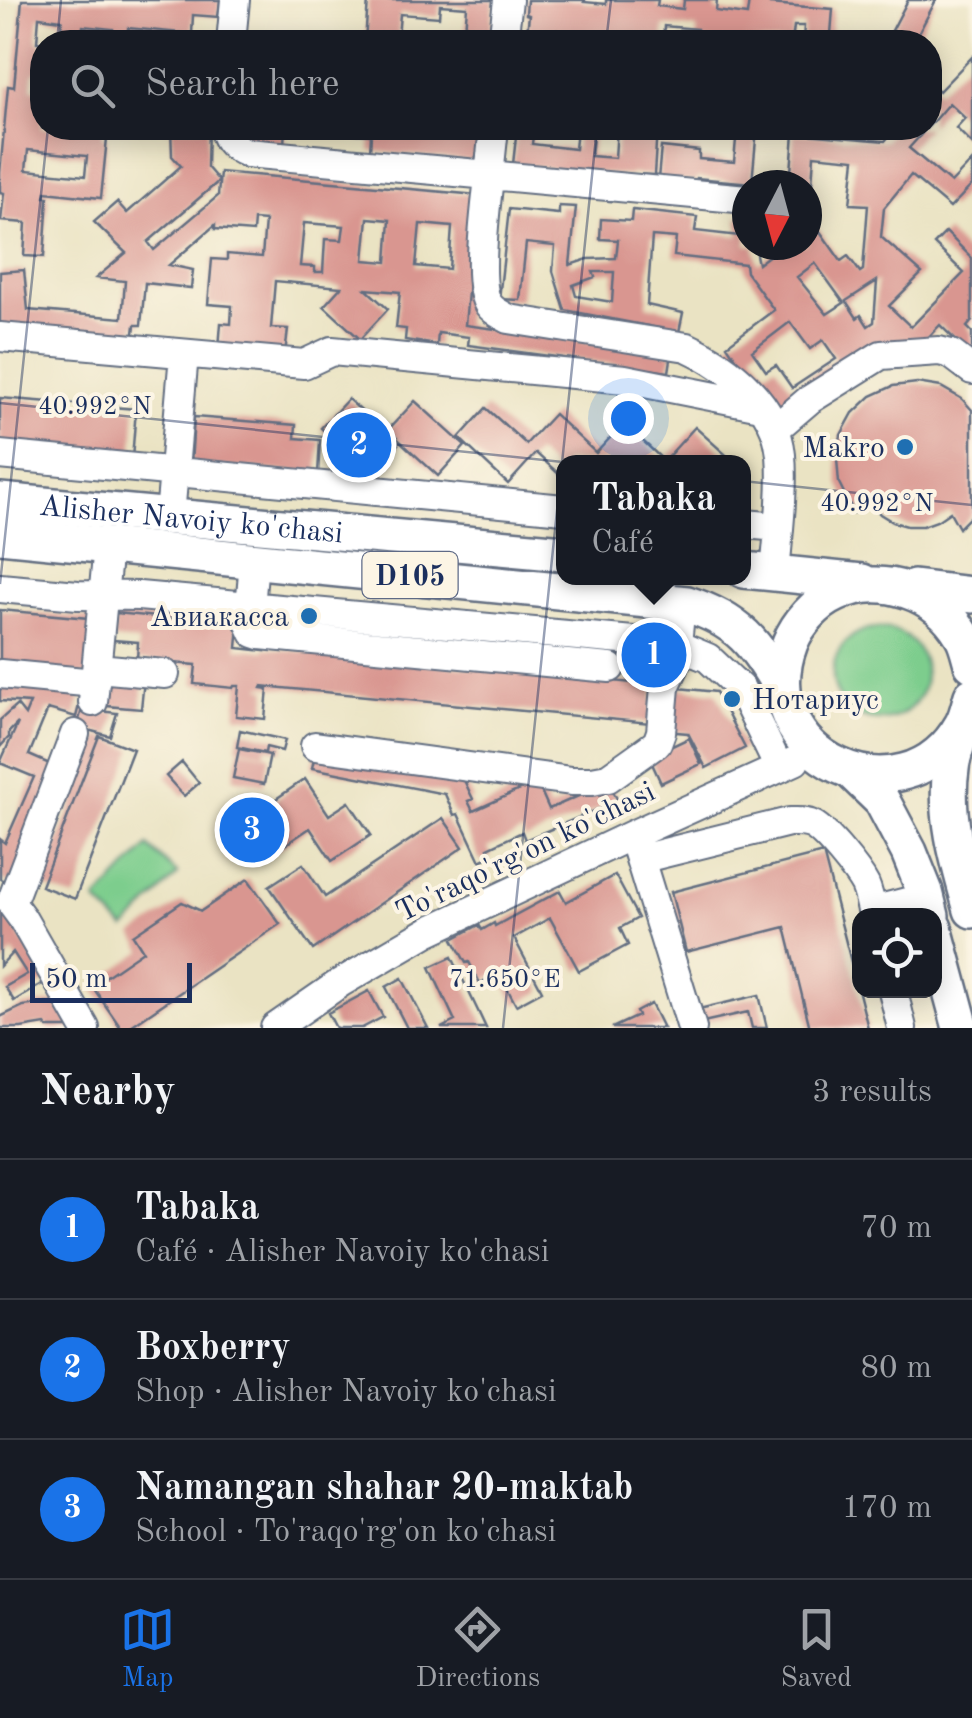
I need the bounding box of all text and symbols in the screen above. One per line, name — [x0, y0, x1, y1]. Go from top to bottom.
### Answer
search box — [30, 30, 942, 140]
icon: search — [65, 58, 120, 113]
text: Search here — [145, 66, 340, 104]
north arrow — [732, 170, 822, 260]
your location — [603, 393, 654, 444]
text: 40.992°N — [38, 395, 152, 420]
pin: 2 — [326, 408, 392, 482]
place label: Makro — [802, 434, 885, 464]
marker: Makro — [894, 436, 916, 458]
popup — [556, 455, 751, 585]
text: Tabaka — [591, 481, 716, 519]
street label: Alisher Navoiy ko'chasi — [38, 492, 344, 550]
text: 40.992°N — [820, 492, 934, 517]
text: Café — [591, 528, 654, 560]
road number: D105 — [362, 552, 458, 598]
place label: Авиакасса — [150, 603, 289, 633]
marker: Авиакасса — [298, 605, 320, 627]
pin: 1 — [622, 618, 686, 692]
place label: Нотариус — [752, 686, 879, 716]
marker: Нотариус — [721, 688, 743, 710]
street label: To'raqo'rg'on ko'chasi — [392, 777, 660, 929]
pin: 3 — [220, 792, 284, 868]
map controls — [852, 908, 942, 998]
button: locate — [852, 908, 942, 998]
scale bar — [30, 958, 192, 1003]
text: 50 m — [45, 966, 108, 994]
text: 71.650°E — [449, 968, 561, 993]
text: Nearby — [40, 1072, 176, 1114]
text: 3 results — [812, 1077, 932, 1109]
text: Tabaka — [135, 1190, 260, 1228]
text: 1 — [63, 1213, 82, 1245]
text: 70 m — [861, 1213, 932, 1245]
text: Café · Alisher Navoiy ko'chasi — [135, 1237, 549, 1269]
text: Boxberry — [135, 1330, 291, 1368]
text: 2 — [63, 1353, 82, 1385]
text: 80 m — [861, 1353, 932, 1385]
text: Shop · Alisher Navoiy ko'chasi — [135, 1377, 557, 1409]
text: Namangan shahar 20-maktab — [135, 1470, 633, 1508]
text: 3 — [63, 1493, 82, 1525]
text: 170 m — [842, 1493, 932, 1525]
text: School · To'raqo'rg'on ko'chasi — [135, 1517, 556, 1549]
tab: Map — [120, 1602, 175, 1697]
tab: Directions — [416, 1602, 540, 1697]
tab: Saved — [780, 1602, 852, 1697]

